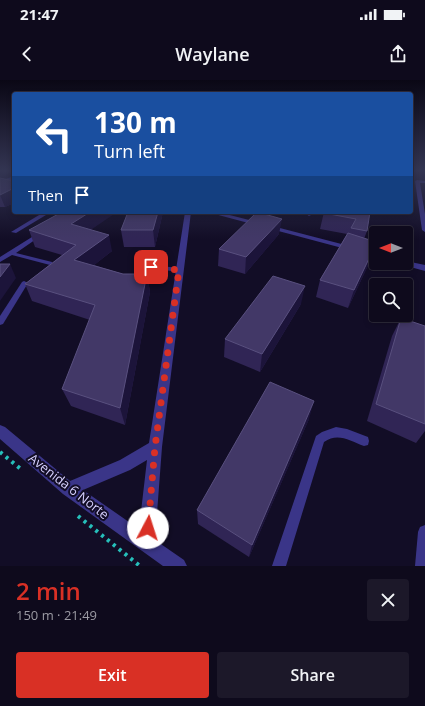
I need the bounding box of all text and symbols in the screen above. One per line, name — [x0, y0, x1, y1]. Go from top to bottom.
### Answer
text: 21:47 — [20, 4, 59, 24]
text: Waylane — [175, 42, 250, 66]
icon: back — [16, 43, 38, 65]
icon: share — [387, 43, 409, 65]
text: 130 m — [94, 103, 177, 141]
icon: left — [28, 108, 80, 160]
text: Turn left — [94, 139, 165, 163]
icon: arrive — [71, 184, 93, 206]
text: Then — [28, 185, 63, 205]
north arrow — [369, 226, 413, 270]
map controls — [369, 226, 413, 322]
pin — [134, 250, 168, 284]
icon: arrive — [140, 256, 162, 278]
button: search — [369, 278, 413, 322]
street label: Avenida 6 Norte — [25, 449, 113, 523]
position arrow — [127, 507, 169, 549]
text: 2 min — [16, 574, 81, 607]
button: close — [367, 579, 409, 621]
text: 150 m · 21:49 — [16, 606, 97, 624]
button: Exit — [16, 652, 209, 698]
button: Share — [217, 652, 409, 698]

